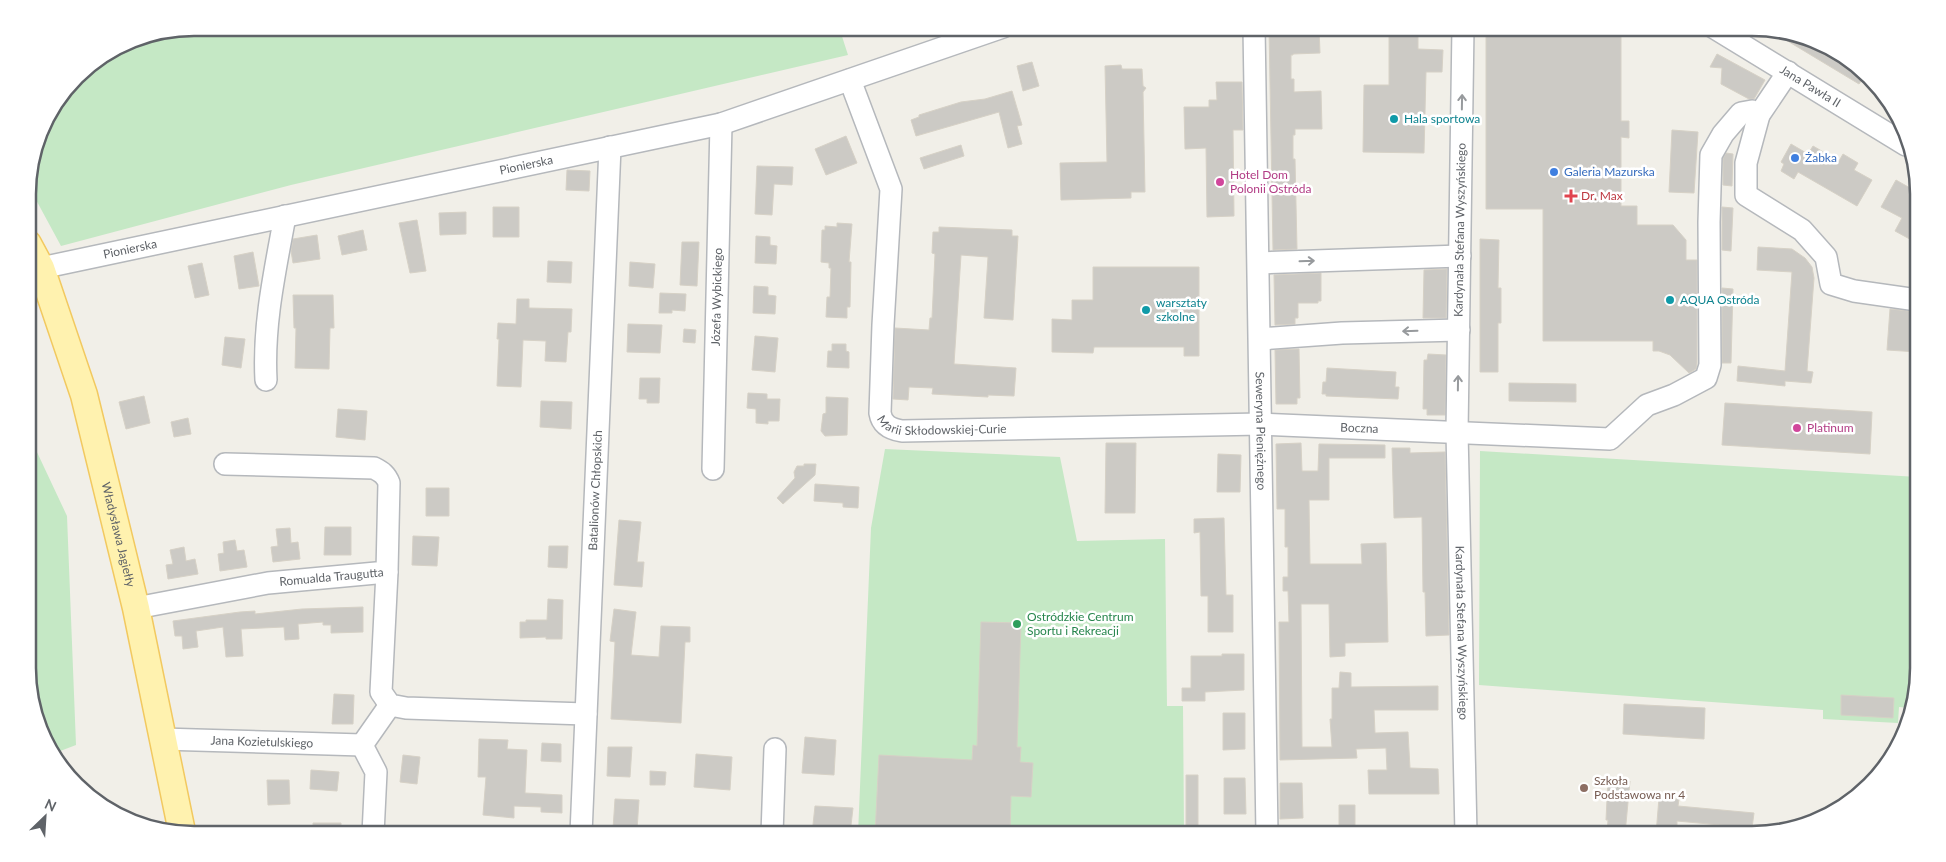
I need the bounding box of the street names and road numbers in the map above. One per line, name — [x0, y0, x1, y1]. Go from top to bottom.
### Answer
street label: Jana Pawła II — [1777, 62, 1844, 110]
street label: Kardynała Stefana Wyszyńskiego — [1450, 143, 1469, 317]
street label: Pionierska — [498, 152, 554, 178]
street label: Pionierska — [102, 236, 158, 262]
street label: Józefa Wybickiego — [708, 248, 725, 346]
street label: Seweryna Pieniężnego — [1253, 372, 1269, 491]
street label: Marii Skłodowskiej-Curie — [874, 412, 1007, 438]
street label: Boczna — [1340, 419, 1379, 436]
street label: Batalionów Chłopskich — [585, 430, 605, 551]
street label: Władysława Jagiełły — [98, 480, 139, 589]
street label: Kardynała Stefana Wyszyńskiego — [1453, 546, 1471, 720]
street label: Romualda Traugutta — [279, 564, 384, 589]
street label: Jana Kozietulskiego — [210, 732, 314, 751]

